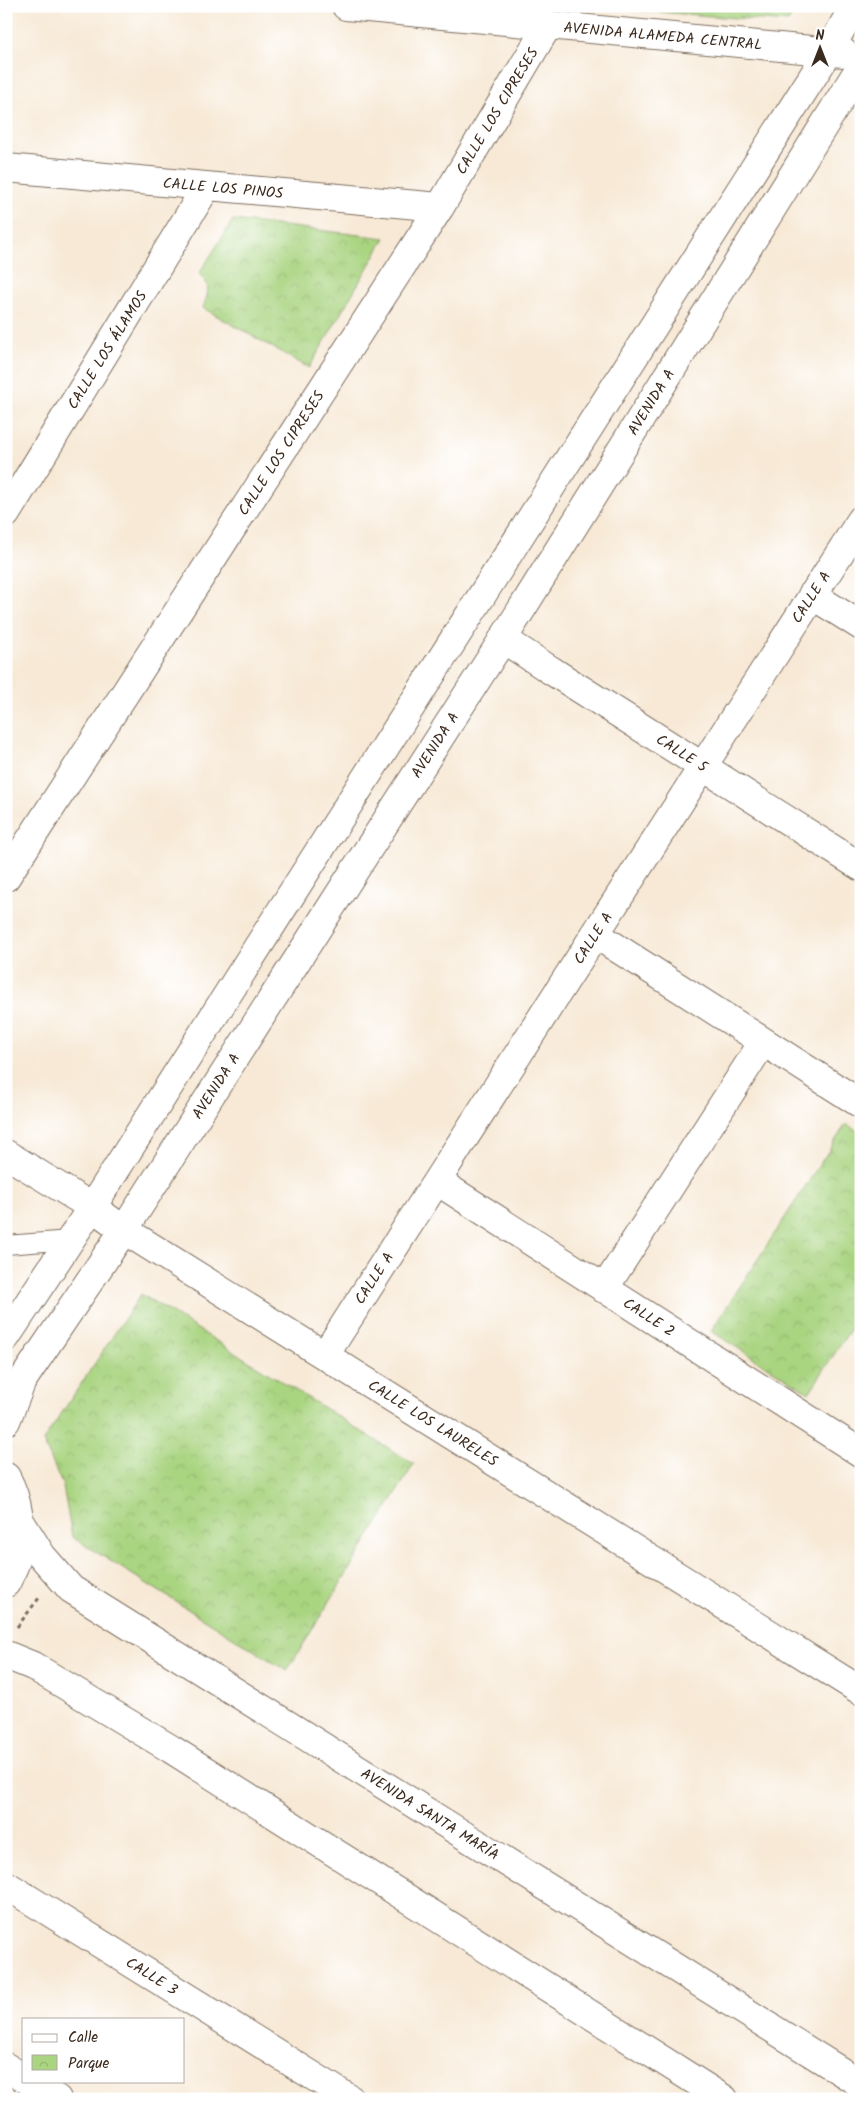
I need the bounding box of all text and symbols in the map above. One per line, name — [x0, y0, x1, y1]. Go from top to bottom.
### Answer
street label: AVENIDA ALAMEDA CENTRAL — [563, 16, 763, 58]
north arrow — [794, 22, 844, 72]
text: N — [816, 25, 825, 47]
street label: CALLE LOS CIPRESES — [450, 43, 545, 180]
street label: CALLE LOS PINOS — [162, 172, 284, 206]
street label: CALLE LOS ÁLAMOS — [62, 286, 154, 415]
street label: AVENIDA A — [622, 365, 682, 441]
street label: CALLE LOS CIPRESES — [232, 386, 331, 521]
street label: CALLE A — [786, 567, 838, 629]
street label: AVENIDA A — [405, 708, 466, 783]
street label: CALLE 5 — [651, 728, 713, 780]
street label: CALLE A — [568, 908, 620, 970]
street label: AVENIDA A — [186, 1049, 247, 1124]
street label: CALLE A — [349, 1248, 401, 1310]
street label: CALLE 2 — [618, 1292, 679, 1344]
street label: CALLE LOS LAURELES — [363, 1374, 502, 1474]
street label: AVENIDA SANTA MARÍA — [356, 1762, 503, 1867]
street label: CALLE 3 — [121, 1951, 183, 2003]
legend — [22, 2018, 185, 2082]
text: Calle — [68, 2026, 98, 2050]
text: Parque — [68, 2052, 109, 2076]

